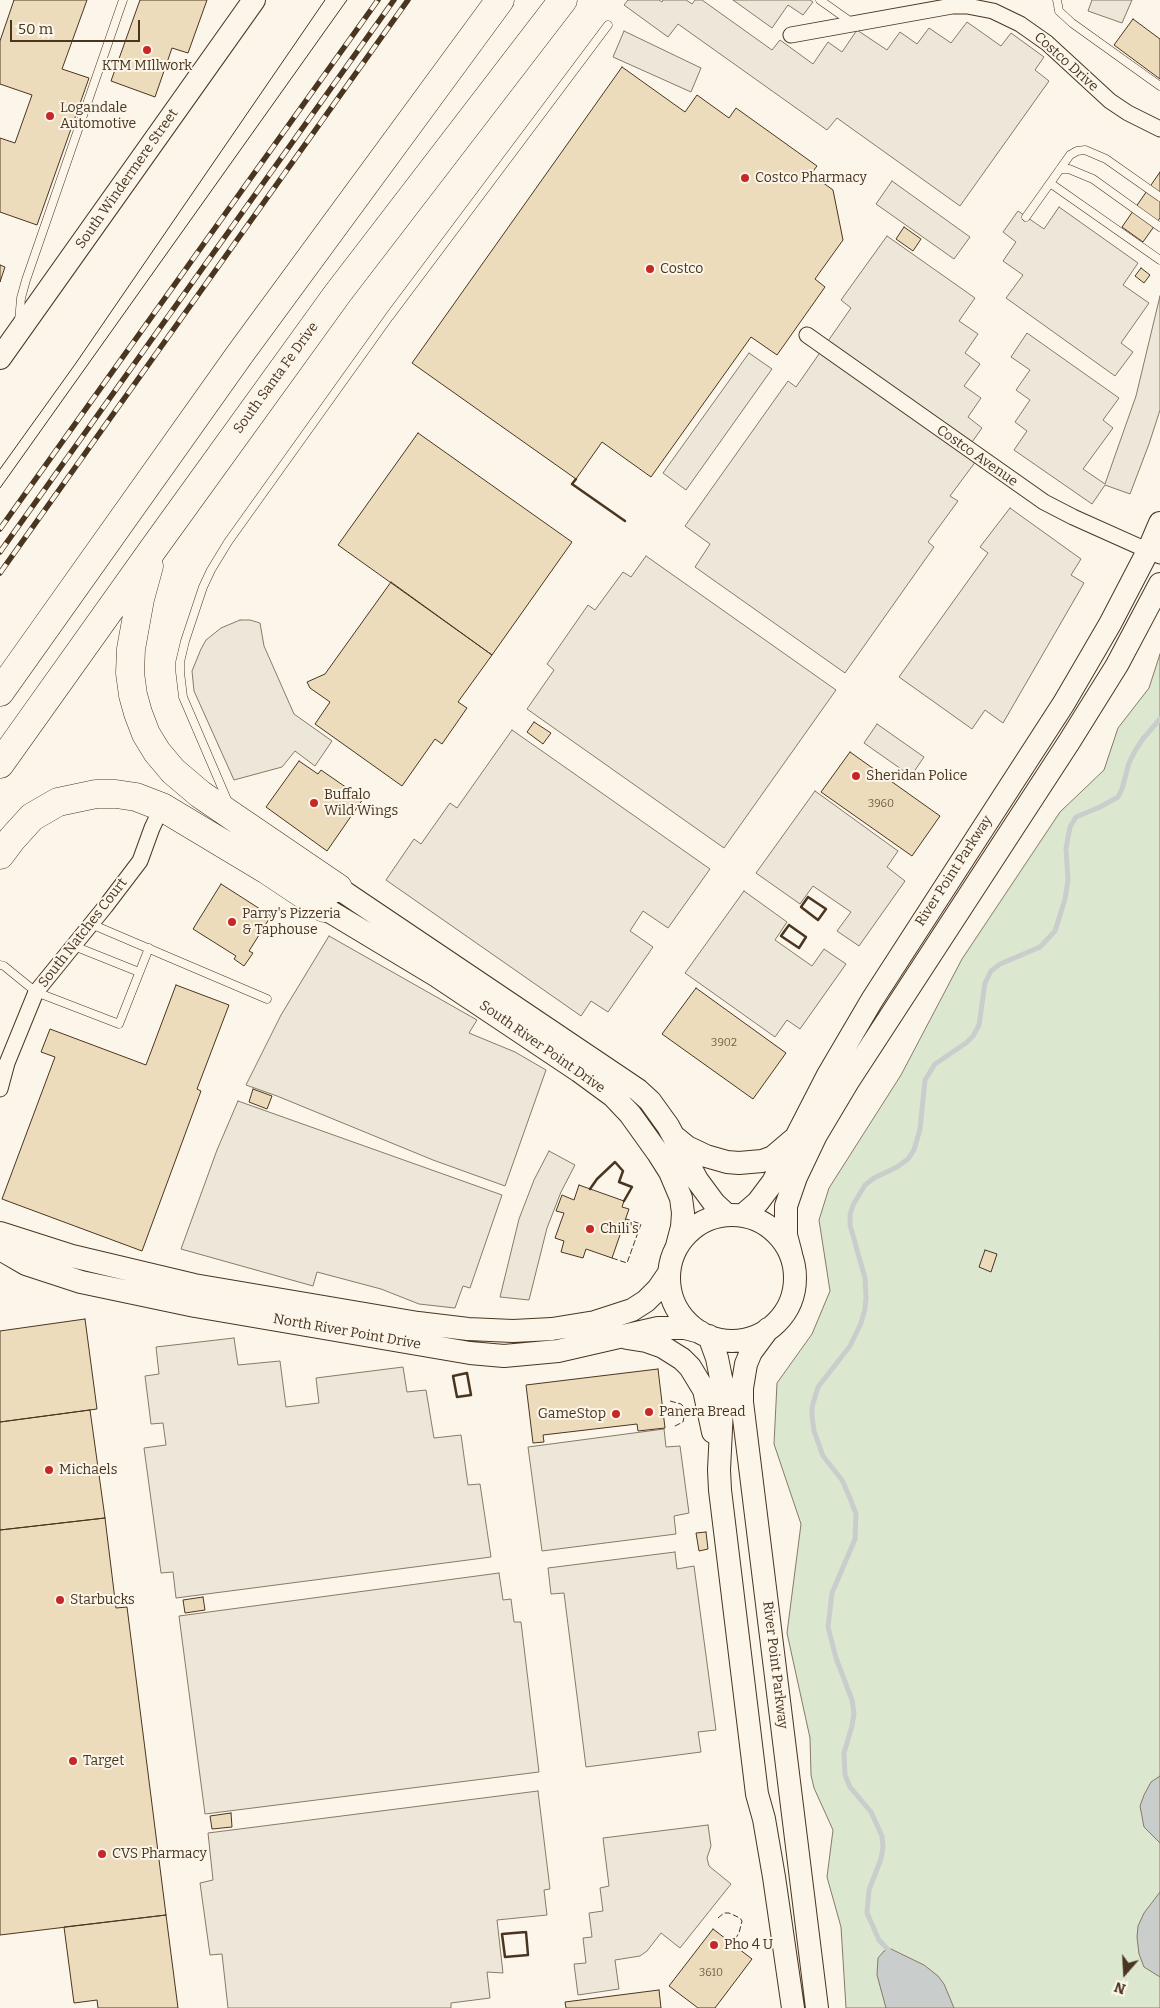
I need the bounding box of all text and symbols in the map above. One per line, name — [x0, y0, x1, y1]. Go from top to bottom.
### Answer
scale bar — [12, 10, 142, 42]
text: 50 m — [18, 20, 53, 38]
street label: Costco Drive — [1030, 29, 1102, 95]
marker: KTM MIllwork — [141, 44, 153, 56]
place label: KTM MIllwork — [102, 58, 192, 74]
place label: Logandale Automotive — [60, 100, 136, 132]
street label: South Windermere Street — [72, 106, 182, 252]
marker: Logandale Automotive — [44, 110, 56, 122]
place label: Costco Pharmacy — [755, 170, 867, 186]
marker: Costco Pharmacy — [739, 172, 751, 184]
place label: Costco — [660, 261, 703, 277]
marker: Costco — [644, 263, 656, 275]
street label: South Santa Fe Drive — [230, 319, 322, 437]
street label: Costco Avenue — [933, 422, 1021, 490]
place label: Sheridan Police — [866, 768, 967, 784]
marker: Sheridan Police — [850, 770, 862, 782]
place label: Buffalo Wild Wings — [324, 787, 398, 820]
marker: Buffalo Wild Wings — [308, 797, 320, 809]
house number: 3960 — [868, 797, 894, 811]
street label: River Point Parkway — [912, 812, 996, 930]
street label: South Natches Court — [35, 875, 131, 991]
place label: Parry's Pizzeria & Taphouse — [242, 906, 341, 939]
marker: Parry's Pizzeria & Taphouse — [226, 916, 238, 928]
street label: South River Point Drive — [476, 997, 608, 1097]
house number: 3902 — [711, 1036, 737, 1050]
place label: Chili's — [600, 1221, 639, 1237]
marker: Chili's — [584, 1223, 596, 1235]
street label: North River Point Drive — [272, 1311, 422, 1353]
place label: Panera Bread — [659, 1404, 746, 1420]
place label: GameStop — [538, 1406, 606, 1422]
marker: Panera Bread — [643, 1406, 655, 1418]
marker: GameStop — [610, 1408, 622, 1420]
place label: Michaels — [59, 1462, 117, 1478]
marker: Michaels — [43, 1464, 55, 1476]
place label: Starbucks — [70, 1592, 135, 1608]
marker: Starbucks — [54, 1594, 66, 1606]
street label: River Point Parkway — [759, 1600, 791, 1730]
place label: Target — [83, 1753, 124, 1769]
marker: Target — [67, 1755, 79, 1767]
place label: CVS Pharmacy — [112, 1846, 207, 1862]
marker: CVS Pharmacy — [96, 1848, 108, 1860]
place label: Pho 4 U — [724, 1937, 773, 1953]
marker: Pho 4 U — [708, 1939, 720, 1951]
north arrow — [1100, 1948, 1150, 1998]
house number: 3610 — [699, 1966, 723, 1980]
text: N — [1112, 1978, 1128, 1997]

